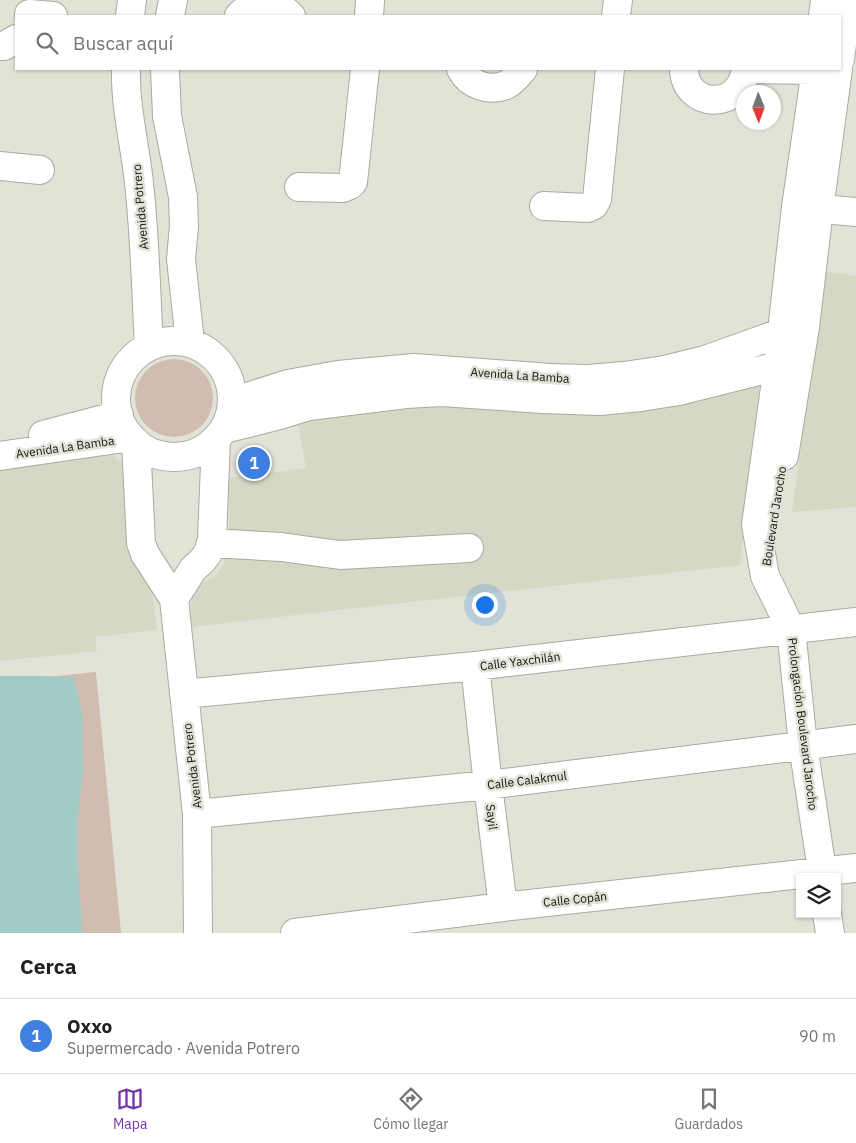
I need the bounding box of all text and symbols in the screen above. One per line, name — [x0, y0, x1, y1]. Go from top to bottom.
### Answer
search box — [15, 15, 841, 70]
icon: search — [33, 29, 61, 57]
text: Buscar aquí — [73, 31, 173, 55]
north arrow — [736, 85, 781, 130]
street label: Avenida Potrero — [129, 163, 151, 250]
street label: Avenida La Bamba — [470, 364, 571, 386]
street label: Avenida La Bamba — [15, 433, 116, 461]
pin: 1 — [238, 444, 270, 482]
street label: Boulevard Jarocho — [759, 465, 789, 567]
your location — [472, 592, 498, 618]
street label: Prolongación Boulevard Jarocho — [785, 637, 821, 811]
street label: Calle Yaxchilán — [479, 649, 561, 673]
street label: Avenida Potrero — [179, 722, 205, 810]
street label: Calle Calakmul — [486, 768, 568, 792]
street label: Sayil — [483, 803, 501, 831]
map controls — [796, 873, 841, 918]
button: layers — [796, 873, 841, 918]
street label: Calle Copán — [542, 888, 608, 910]
text: Cerca — [20, 952, 77, 980]
text: Oxxo — [67, 1014, 112, 1038]
text: 1 — [31, 1026, 41, 1046]
text: 90 m — [799, 1026, 836, 1046]
text: Supermercado · Avenida Potrero — [67, 1038, 300, 1058]
tab: Mapa — [113, 1085, 147, 1133]
tab: Cómo llegar — [373, 1085, 448, 1133]
tab: Guardados — [674, 1085, 743, 1133]

